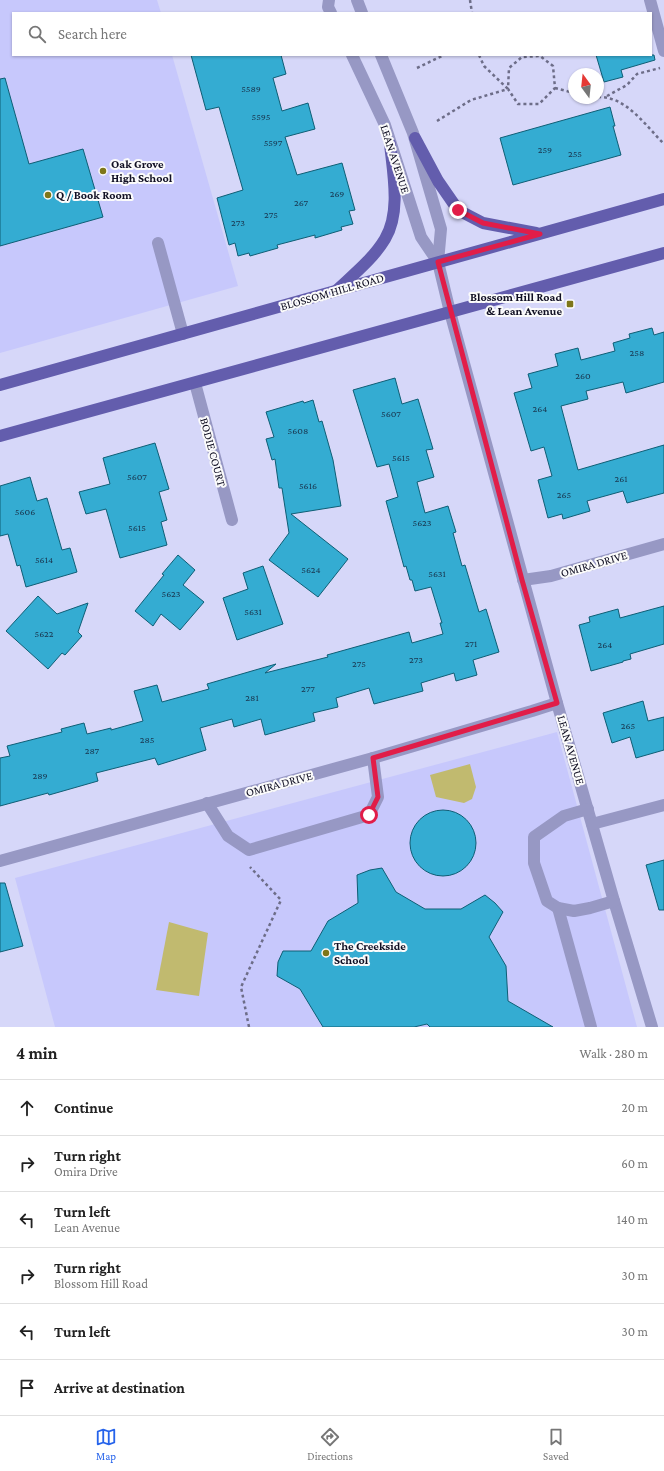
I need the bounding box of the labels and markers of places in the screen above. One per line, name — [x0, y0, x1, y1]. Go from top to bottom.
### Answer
place label: Oak Grove High School — [111, 157, 173, 185]
marker: Oak Grove High School — [98, 166, 108, 176]
place label: Q / Book Room — [56, 188, 133, 202]
marker: Q / Book Room — [43, 190, 53, 200]
place label: Blossom Hill Road & Lean Avenue — [470, 290, 562, 318]
marker: Blossom Hill Road & Lean Avenue — [565, 299, 575, 309]
place label: The Creekside School — [334, 939, 406, 967]
marker: The Creekside School — [321, 948, 331, 958]

